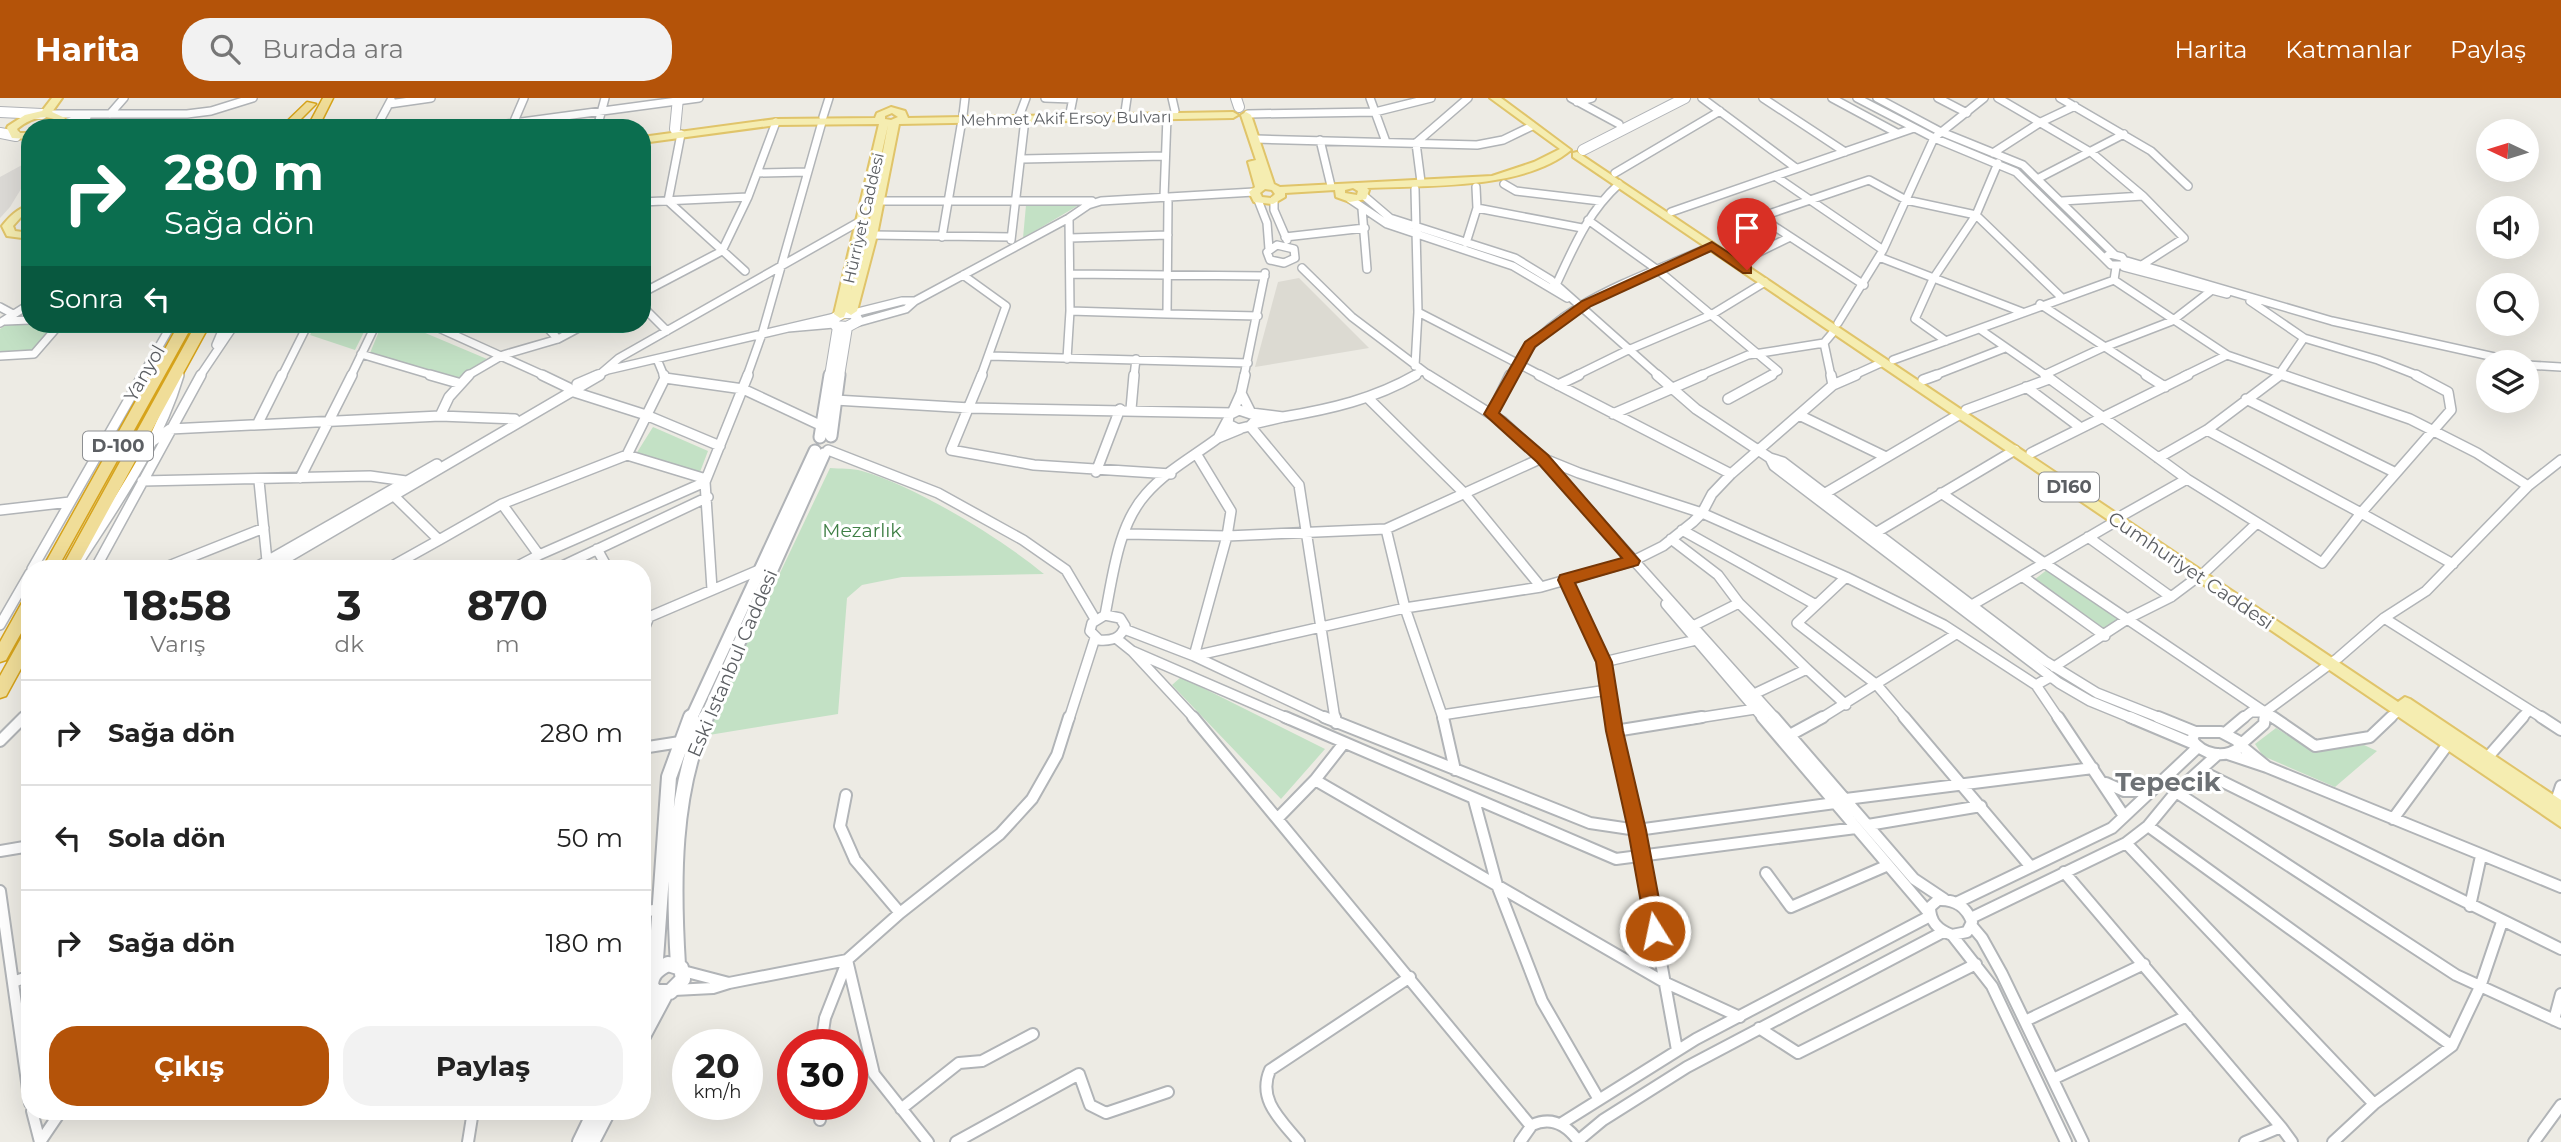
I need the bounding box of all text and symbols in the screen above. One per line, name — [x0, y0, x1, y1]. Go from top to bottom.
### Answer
search box — [182, 18, 672, 81]
text: Harita — [35, 29, 140, 69]
icon: search — [206, 30, 244, 68]
text: Burada ara — [262, 33, 404, 65]
text: Harita — [2175, 35, 2247, 64]
text: Katmanlar — [2285, 35, 2412, 64]
text: Paylaş — [2450, 35, 2526, 64]
street label: Mehmet Akif Ersoy Bulvarı — [960, 107, 1172, 130]
north arrow — [2476, 119, 2539, 182]
map controls — [2476, 119, 2539, 413]
text: 280 m — [164, 143, 324, 202]
icon: right — [49, 147, 140, 238]
street label: Hürriyet Caddesi — [839, 151, 888, 285]
button: sound — [2476, 196, 2539, 259]
pin — [1717, 198, 1777, 270]
text: Sağa dön — [164, 203, 315, 242]
icon: arrive — [1728, 209, 1766, 247]
button: search — [2476, 273, 2539, 336]
icon: left — [138, 280, 176, 318]
text: Sonra — [49, 283, 124, 315]
street label: Yanyol — [119, 341, 170, 406]
button: layers — [2476, 350, 2539, 413]
road number: D-100 — [83, 432, 153, 460]
road number: D160 — [2039, 472, 2099, 502]
street label: Cumhuriyet Caddesi — [2104, 506, 2278, 634]
park label: Mezarlık — [822, 519, 902, 542]
street label: Eski Istanbul Caddesi — [682, 566, 782, 760]
text: 18:58 — [124, 579, 232, 631]
text: 3 — [337, 579, 362, 631]
text: 870 — [467, 579, 548, 631]
text: Varış — [150, 630, 205, 658]
text: dk — [335, 630, 364, 658]
text: m — [495, 630, 520, 658]
icon: right — [49, 714, 87, 752]
text: Sağa dön — [108, 717, 235, 749]
text: 280 m — [540, 717, 623, 749]
district label: Tepecik — [2115, 766, 2222, 798]
icon: left — [49, 819, 87, 857]
text: Sola dön — [108, 822, 226, 854]
text: 50 m — [557, 822, 623, 854]
position arrow — [1618, 894, 1692, 968]
icon: right — [49, 924, 87, 962]
text: Sağa dön — [108, 927, 235, 959]
text: 180 m — [545, 927, 623, 959]
button: Çıkış — [49, 1026, 329, 1106]
button: Paylaş — [343, 1026, 623, 1106]
speed limit sign: 30 — [777, 1029, 868, 1120]
text: 20 — [695, 1044, 740, 1087]
text: km/h — [693, 1081, 742, 1103]

